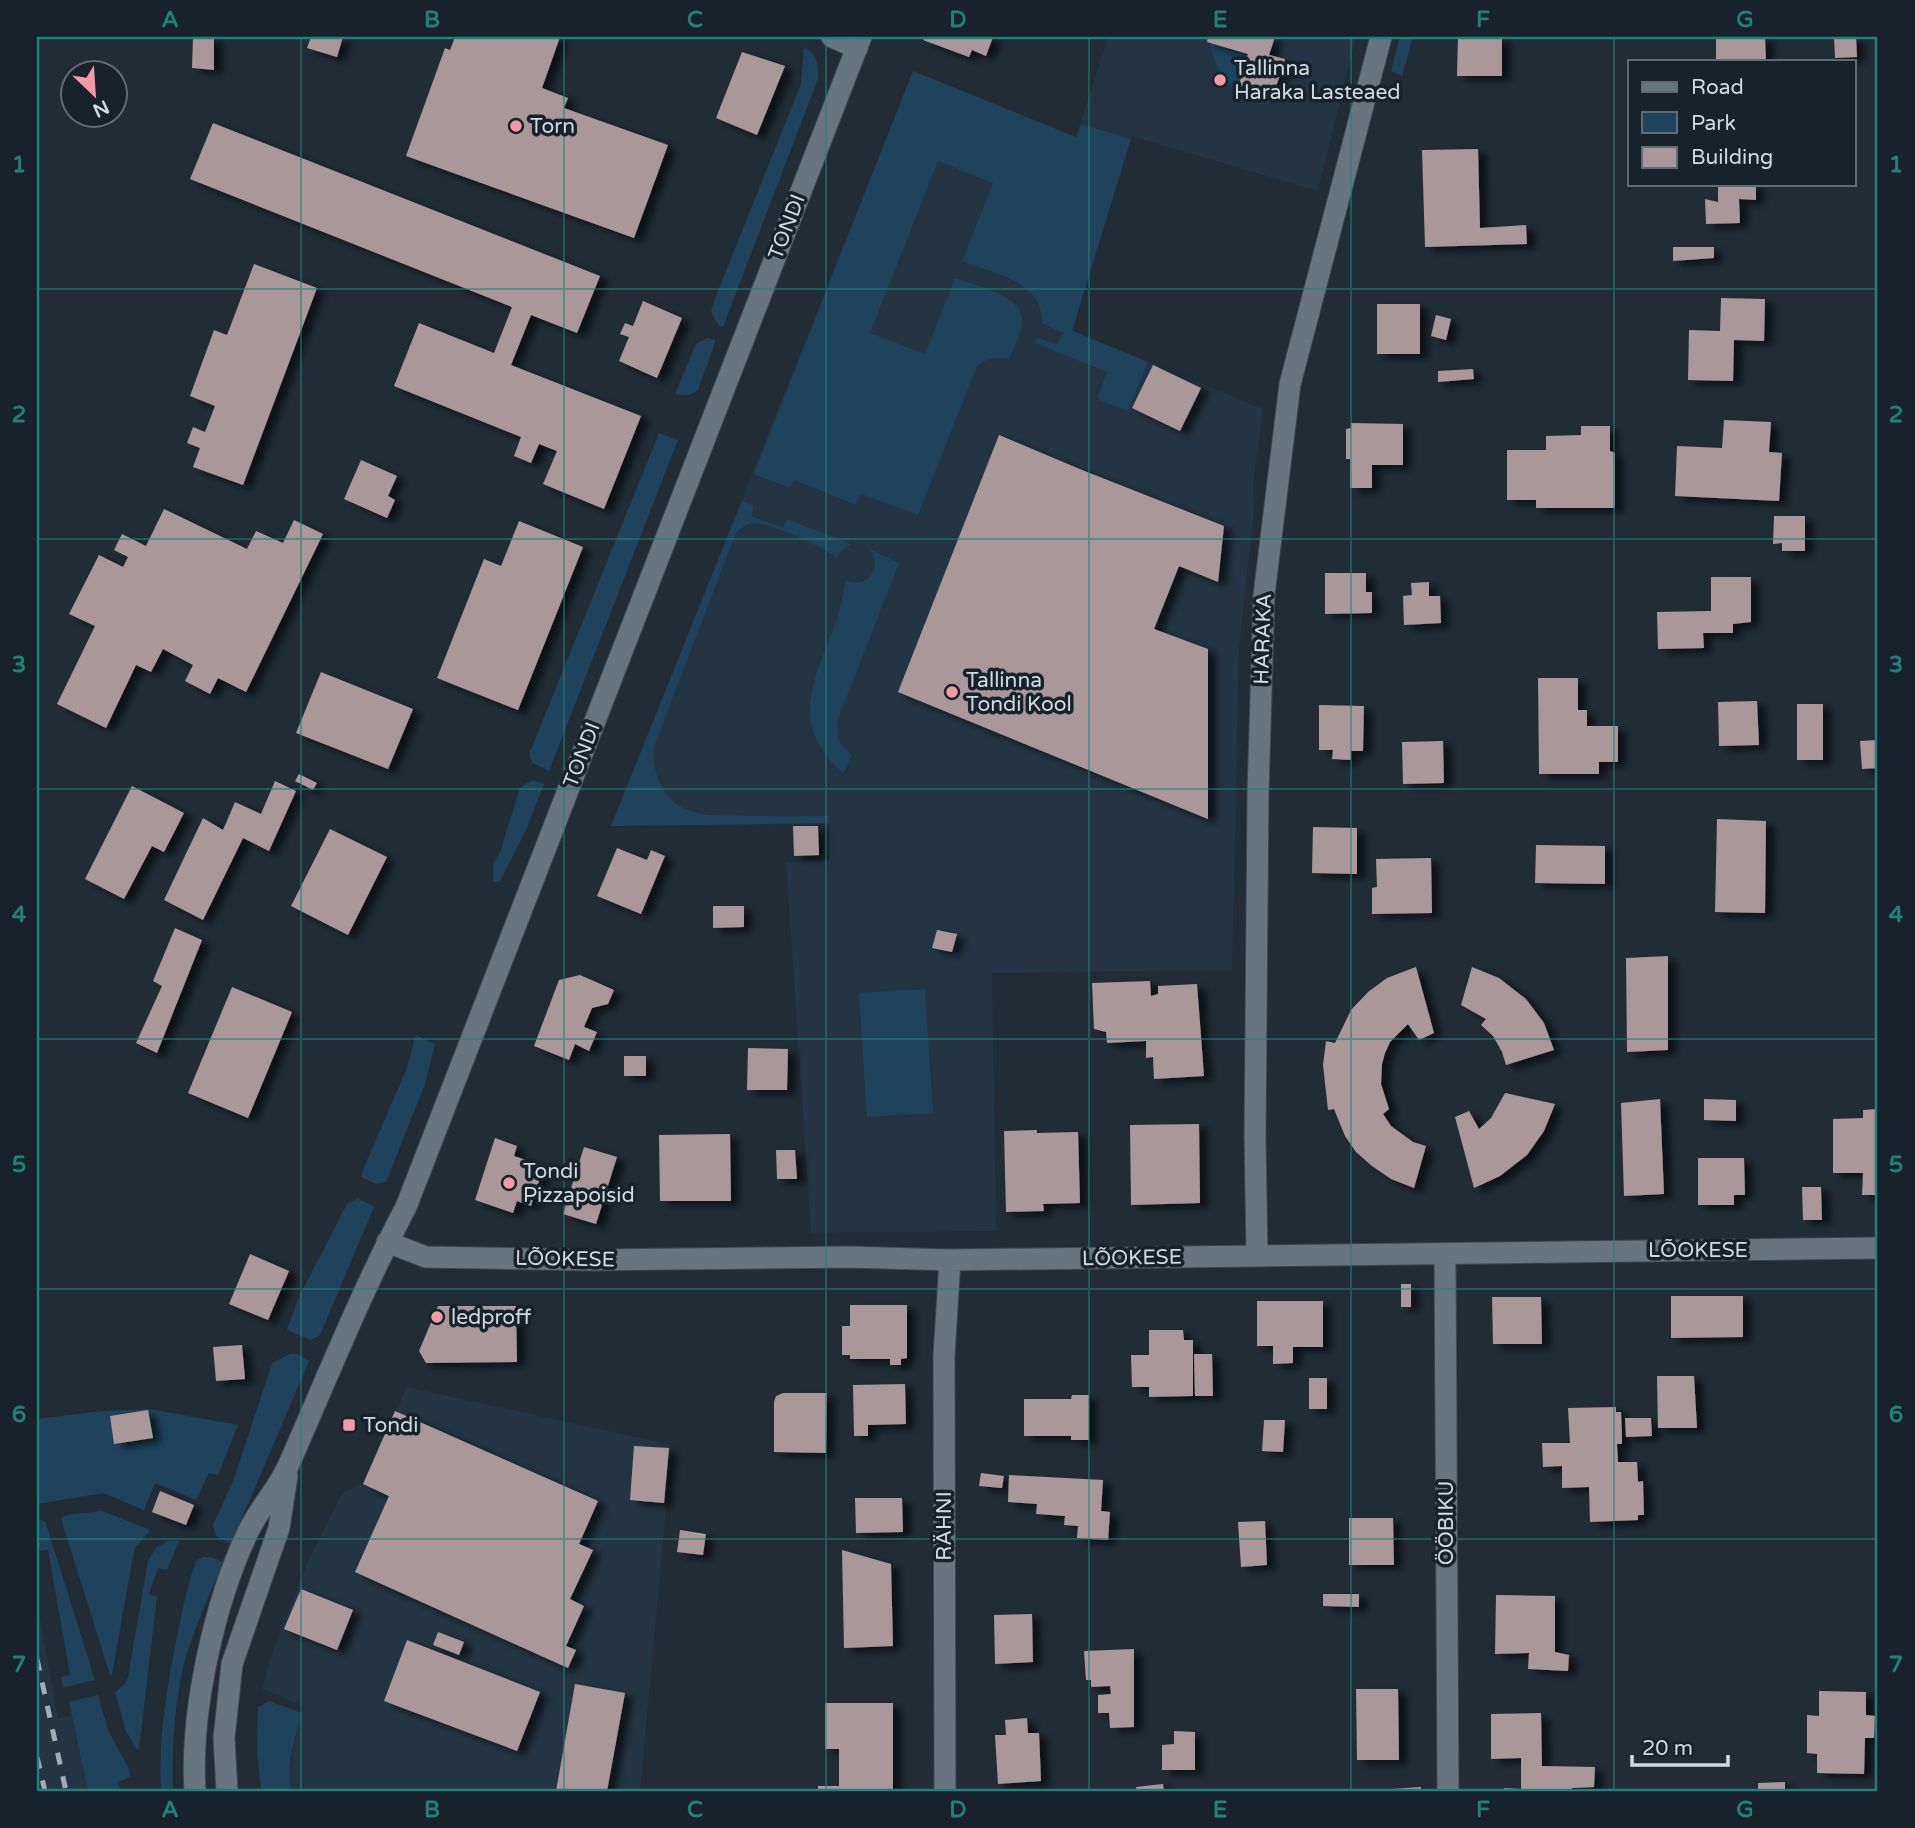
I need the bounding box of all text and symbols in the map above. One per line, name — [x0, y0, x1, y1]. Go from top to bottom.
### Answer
text: A — [161, 6, 179, 34]
text: B — [424, 6, 440, 34]
text: C — [687, 6, 703, 34]
text: D — [949, 6, 967, 34]
text: E — [1213, 6, 1227, 34]
text: F — [1476, 6, 1490, 34]
text: G — [1736, 6, 1754, 34]
place label: Tallinna Haraka Lasteaed — [1234, 56, 1401, 105]
north arrow — [60, 60, 130, 130]
legend — [1628, 60, 1856, 186]
marker: Tallinna Haraka Lasteaed — [1212, 72, 1228, 88]
text: Road — [1691, 75, 1744, 100]
text: N — [89, 95, 112, 122]
text: Park — [1691, 111, 1736, 136]
place label: Torn — [530, 114, 575, 139]
marker: Torn — [508, 118, 524, 134]
text: Building — [1691, 145, 1773, 170]
text: 1 — [12, 151, 26, 179]
text: 1 — [1889, 151, 1903, 179]
street label: TONDI — [763, 191, 811, 263]
text: 2 — [12, 401, 26, 429]
text: 2 — [1889, 401, 1903, 429]
street label: HARAKA — [1249, 593, 1277, 685]
text: 3 — [12, 651, 26, 679]
text: 3 — [1889, 651, 1903, 679]
place label: Tallinna Tondi Kool — [966, 668, 1072, 717]
marker: Tallinna Tondi Kool — [944, 684, 960, 700]
street label: TONDI — [558, 719, 606, 791]
text: 4 — [12, 901, 27, 929]
text: 4 — [1889, 901, 1904, 929]
text: 5 — [12, 1151, 26, 1179]
text: 5 — [1889, 1151, 1903, 1179]
place label: Tondi Pizzapoisid — [523, 1159, 635, 1208]
marker: Tondi Pizzapoisid — [501, 1175, 517, 1191]
street label: LÕOKESE — [1648, 1238, 1748, 1263]
street label: LÕOKESE — [1082, 1245, 1182, 1271]
street label: LÕOKESE — [515, 1246, 615, 1272]
place label: ledproff — [451, 1305, 532, 1330]
marker: ledproff — [429, 1309, 445, 1325]
text: 6 — [12, 1401, 26, 1429]
text: 6 — [1889, 1401, 1903, 1429]
place label: Tondi — [363, 1413, 418, 1438]
marker: Tondi — [341, 1417, 357, 1433]
street label: ÖÖBIKU — [1434, 1481, 1459, 1565]
street label: RÄHNI — [932, 1491, 957, 1561]
text: 7 — [12, 1651, 26, 1679]
text: 7 — [1889, 1651, 1903, 1679]
scale bar — [1632, 1723, 1728, 1767]
text: 20 m — [1642, 1736, 1693, 1761]
text: A — [161, 1796, 179, 1824]
text: B — [424, 1796, 440, 1824]
text: C — [687, 1796, 703, 1824]
text: D — [949, 1796, 967, 1824]
text: E — [1213, 1796, 1227, 1824]
text: F — [1476, 1796, 1490, 1824]
text: G — [1736, 1796, 1754, 1824]

